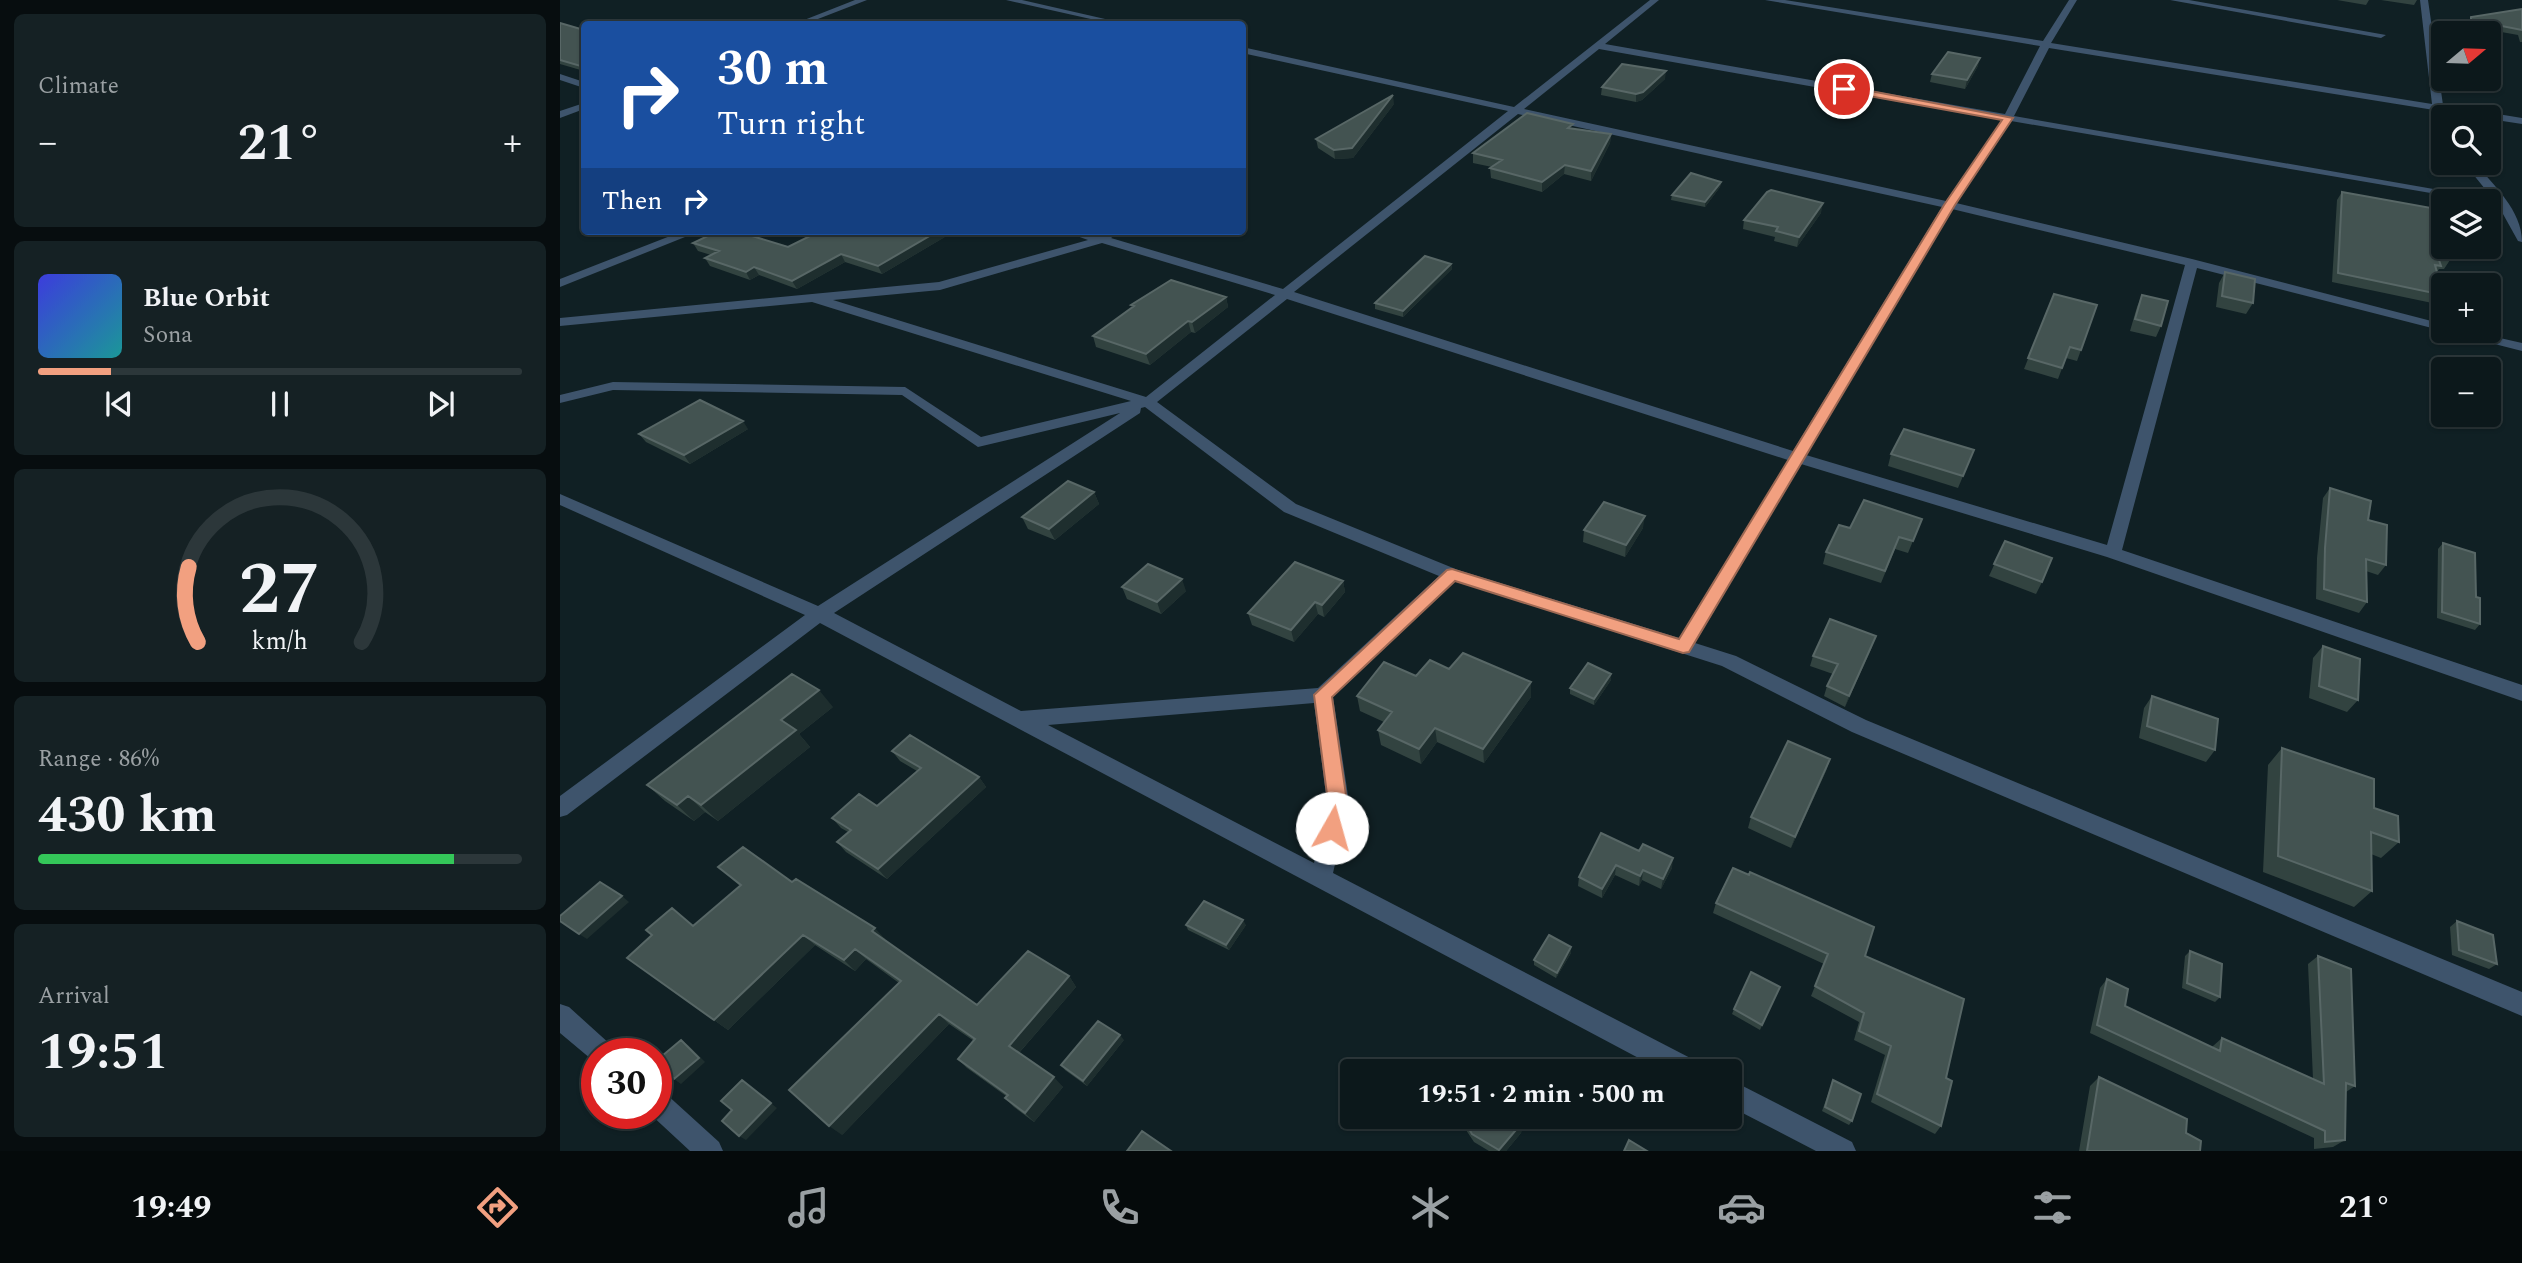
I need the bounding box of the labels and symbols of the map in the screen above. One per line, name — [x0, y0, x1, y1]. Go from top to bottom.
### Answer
north arrow — [2431, 21, 2501, 91]
pin — [1814, 59, 1874, 119]
position arrow — [1295, 791, 1369, 865]
speed limit sign: 30 — [581, 1038, 672, 1129]

